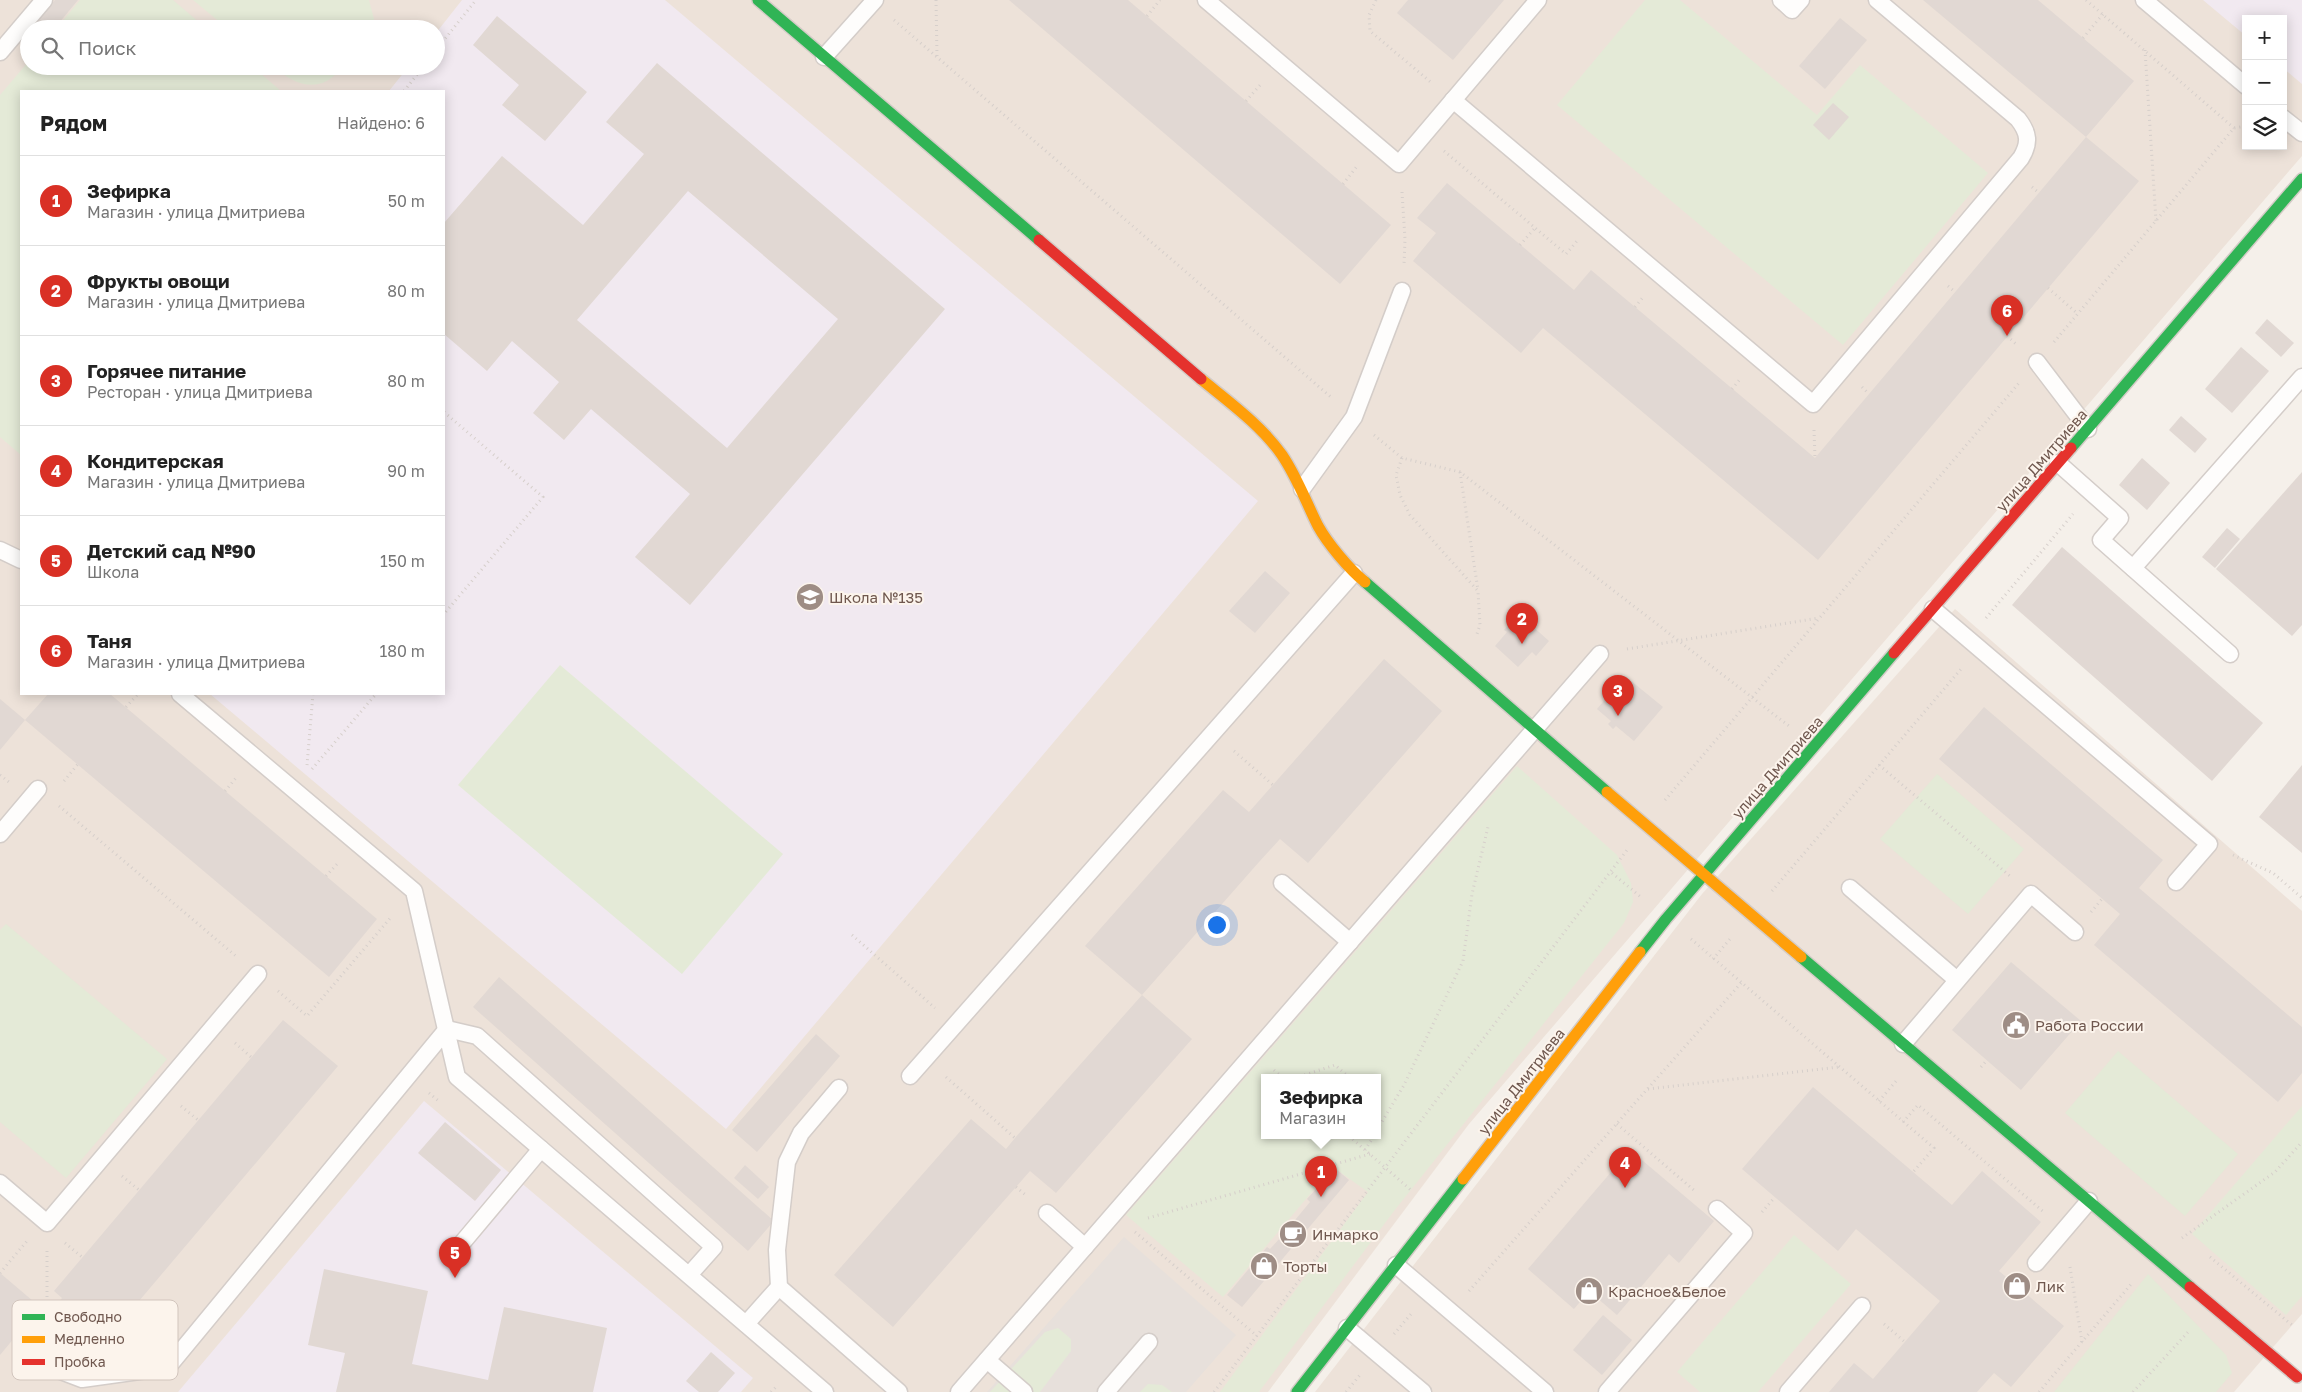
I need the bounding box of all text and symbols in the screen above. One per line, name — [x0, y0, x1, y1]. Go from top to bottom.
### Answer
map controls — [2242, 15, 2287, 150]
button: + — [2242, 15, 2287, 60]
search box — [20, 20, 445, 75]
icon: search — [38, 34, 66, 62]
text: Поиск — [78, 36, 137, 59]
button: − — [2242, 60, 2287, 105]
button: layers — [2242, 105, 2287, 150]
text: Рядом — [40, 110, 107, 136]
text: Найдено: 6 — [337, 113, 425, 133]
text: Зефирка — [87, 179, 171, 202]
text: 1 — [52, 191, 60, 211]
text: 50 m — [388, 191, 425, 211]
text: Магазин · улица Дмитриева — [87, 202, 305, 222]
text: Фрукты овощи — [87, 269, 230, 292]
text: 2 — [51, 281, 61, 301]
text: 80 m — [387, 281, 425, 301]
text: Магазин · улица Дмитриева — [87, 292, 305, 312]
pin: 6 — [1991, 295, 2023, 336]
text: Горячее питание — [87, 359, 246, 382]
text: 3 — [51, 371, 61, 391]
text: 80 m — [387, 371, 425, 391]
text: Ресторан · улица Дмитриева — [87, 382, 313, 402]
street label: улица Дмитриева — [1992, 405, 2090, 515]
text: Кондитерская — [87, 449, 224, 472]
text: 4 — [51, 461, 61, 481]
text: 90 m — [387, 461, 425, 481]
text: Магазин · улица Дмитриева — [87, 472, 305, 492]
text: Детский сад №90 — [87, 539, 256, 562]
text: 5 — [51, 551, 61, 571]
text: 150 m — [380, 551, 425, 571]
text: Школа — [87, 562, 139, 582]
school or university icon: Школа №135 — [795, 582, 825, 612]
place label: Школа №135 — [829, 588, 923, 606]
pin: 2 — [1506, 603, 1538, 644]
text: Таня — [87, 629, 132, 652]
text: 6 — [51, 641, 61, 661]
text: 180 m — [379, 641, 425, 661]
text: Магазин · улица Дмитриева — [87, 652, 305, 672]
pin: 3 — [1602, 675, 1634, 716]
street label: улица Дмитриева — [1728, 712, 1826, 822]
your location — [1204, 912, 1230, 938]
public building icon: Работа России — [2001, 1010, 2031, 1040]
place label: Работа России — [2035, 1016, 2144, 1034]
street label: улица Дмитриева — [1474, 1024, 1568, 1138]
popup — [1261, 1074, 1381, 1139]
text: Зефирка — [1279, 1085, 1363, 1108]
text: Магазин — [1279, 1108, 1346, 1128]
pin: 4 — [1609, 1147, 1641, 1188]
pin: 1 — [1305, 1156, 1337, 1197]
cafe icon: Инмарко — [1278, 1219, 1308, 1249]
place label: Инмарко — [1312, 1225, 1378, 1243]
pin: 5 — [439, 1237, 471, 1278]
shop icon: Торты — [1249, 1251, 1279, 1281]
place label: Торты — [1283, 1257, 1327, 1275]
shop icon: Лик — [2002, 1271, 2032, 1301]
shop icon: Красное&Белое — [1574, 1276, 1604, 1306]
place label: Лик — [2036, 1277, 2065, 1295]
place label: Красное&Белое — [1608, 1282, 1727, 1300]
legend — [12, 1300, 178, 1380]
text: Свободно — [54, 1308, 122, 1325]
text: Медленно — [54, 1330, 125, 1347]
text: Пробка — [54, 1353, 106, 1370]

